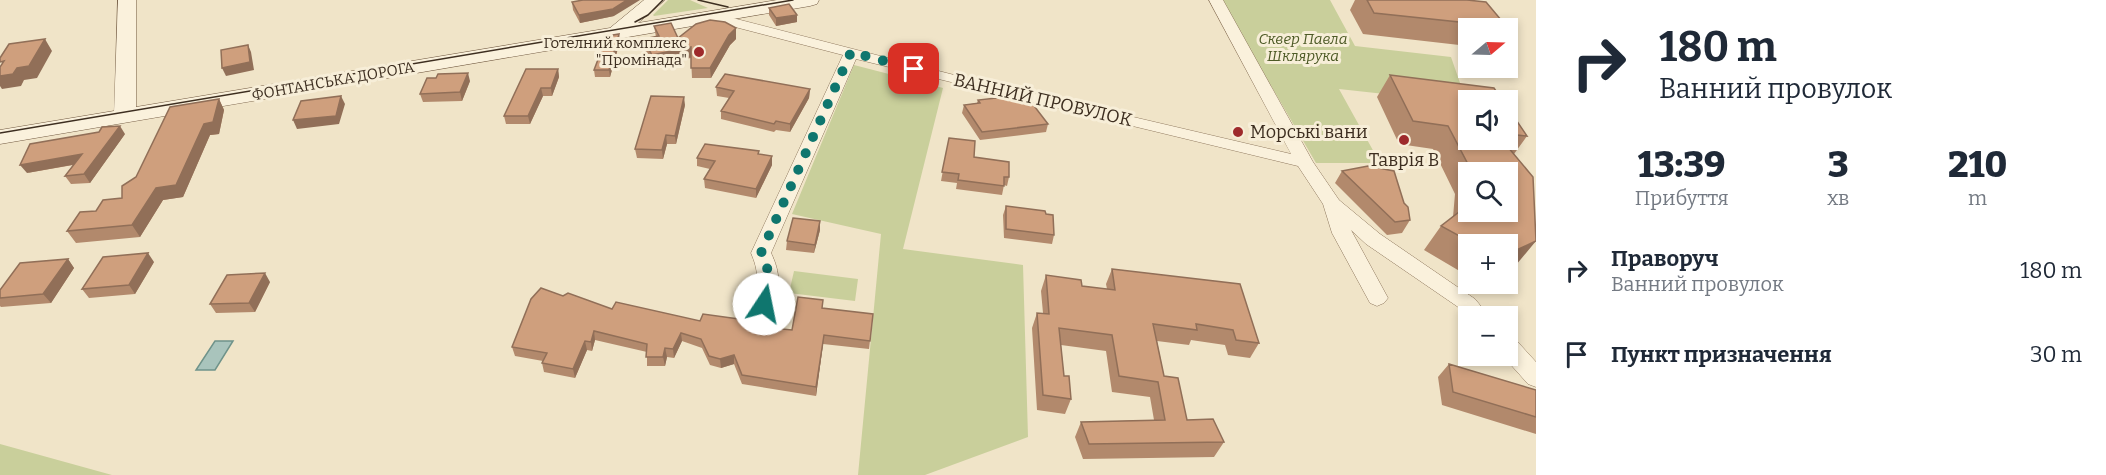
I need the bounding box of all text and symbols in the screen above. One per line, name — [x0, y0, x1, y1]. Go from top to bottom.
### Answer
north arrow — [1458, 18, 1518, 78]
map controls — [1458, 18, 1518, 366]
text: 180 m — [1659, 22, 1777, 72]
icon: right — [1560, 24, 1638, 102]
park label: Сквер Павла Шклярука — [1259, 30, 1347, 65]
place label: Готелний комплекс "Промінада" — [543, 34, 687, 69]
pin — [888, 43, 939, 94]
marker: Готелний комплекс "Промінада" — [692, 45, 706, 59]
icon: arrive — [897, 52, 930, 85]
street label: ФОНТАНСЬКА ДОРОГА — [250, 58, 416, 104]
street label: ВАННИЙ ПРОВУЛОК — [952, 69, 1135, 131]
text: Ванний провулок — [1659, 73, 1892, 105]
button: sound — [1458, 90, 1518, 150]
place label: Морські вани — [1250, 121, 1368, 143]
marker: Морські вани — [1231, 125, 1245, 139]
marker: Таврія В — [1397, 133, 1411, 147]
text: 13:39 — [1638, 143, 1725, 187]
text: 3 — [1828, 143, 1849, 187]
text: 210 — [1948, 143, 2007, 187]
place label: Таврія В — [1369, 149, 1439, 171]
button: search — [1458, 162, 1518, 222]
text: Прибуття — [1635, 186, 1728, 210]
text: хв — [1827, 186, 1849, 210]
text: m — [1968, 186, 1987, 210]
button: + — [1458, 234, 1518, 294]
text: Праворуч — [1611, 245, 1719, 272]
icon: right — [1560, 254, 1593, 287]
text: 180 m — [2020, 257, 2082, 284]
position arrow — [732, 272, 796, 336]
text: Ванний провулок — [1611, 272, 1784, 296]
button: − — [1458, 306, 1518, 366]
icon: arrive — [1560, 338, 1593, 371]
text: Пункт призначення — [1611, 341, 1832, 368]
text: 30 m — [2030, 341, 2082, 368]

